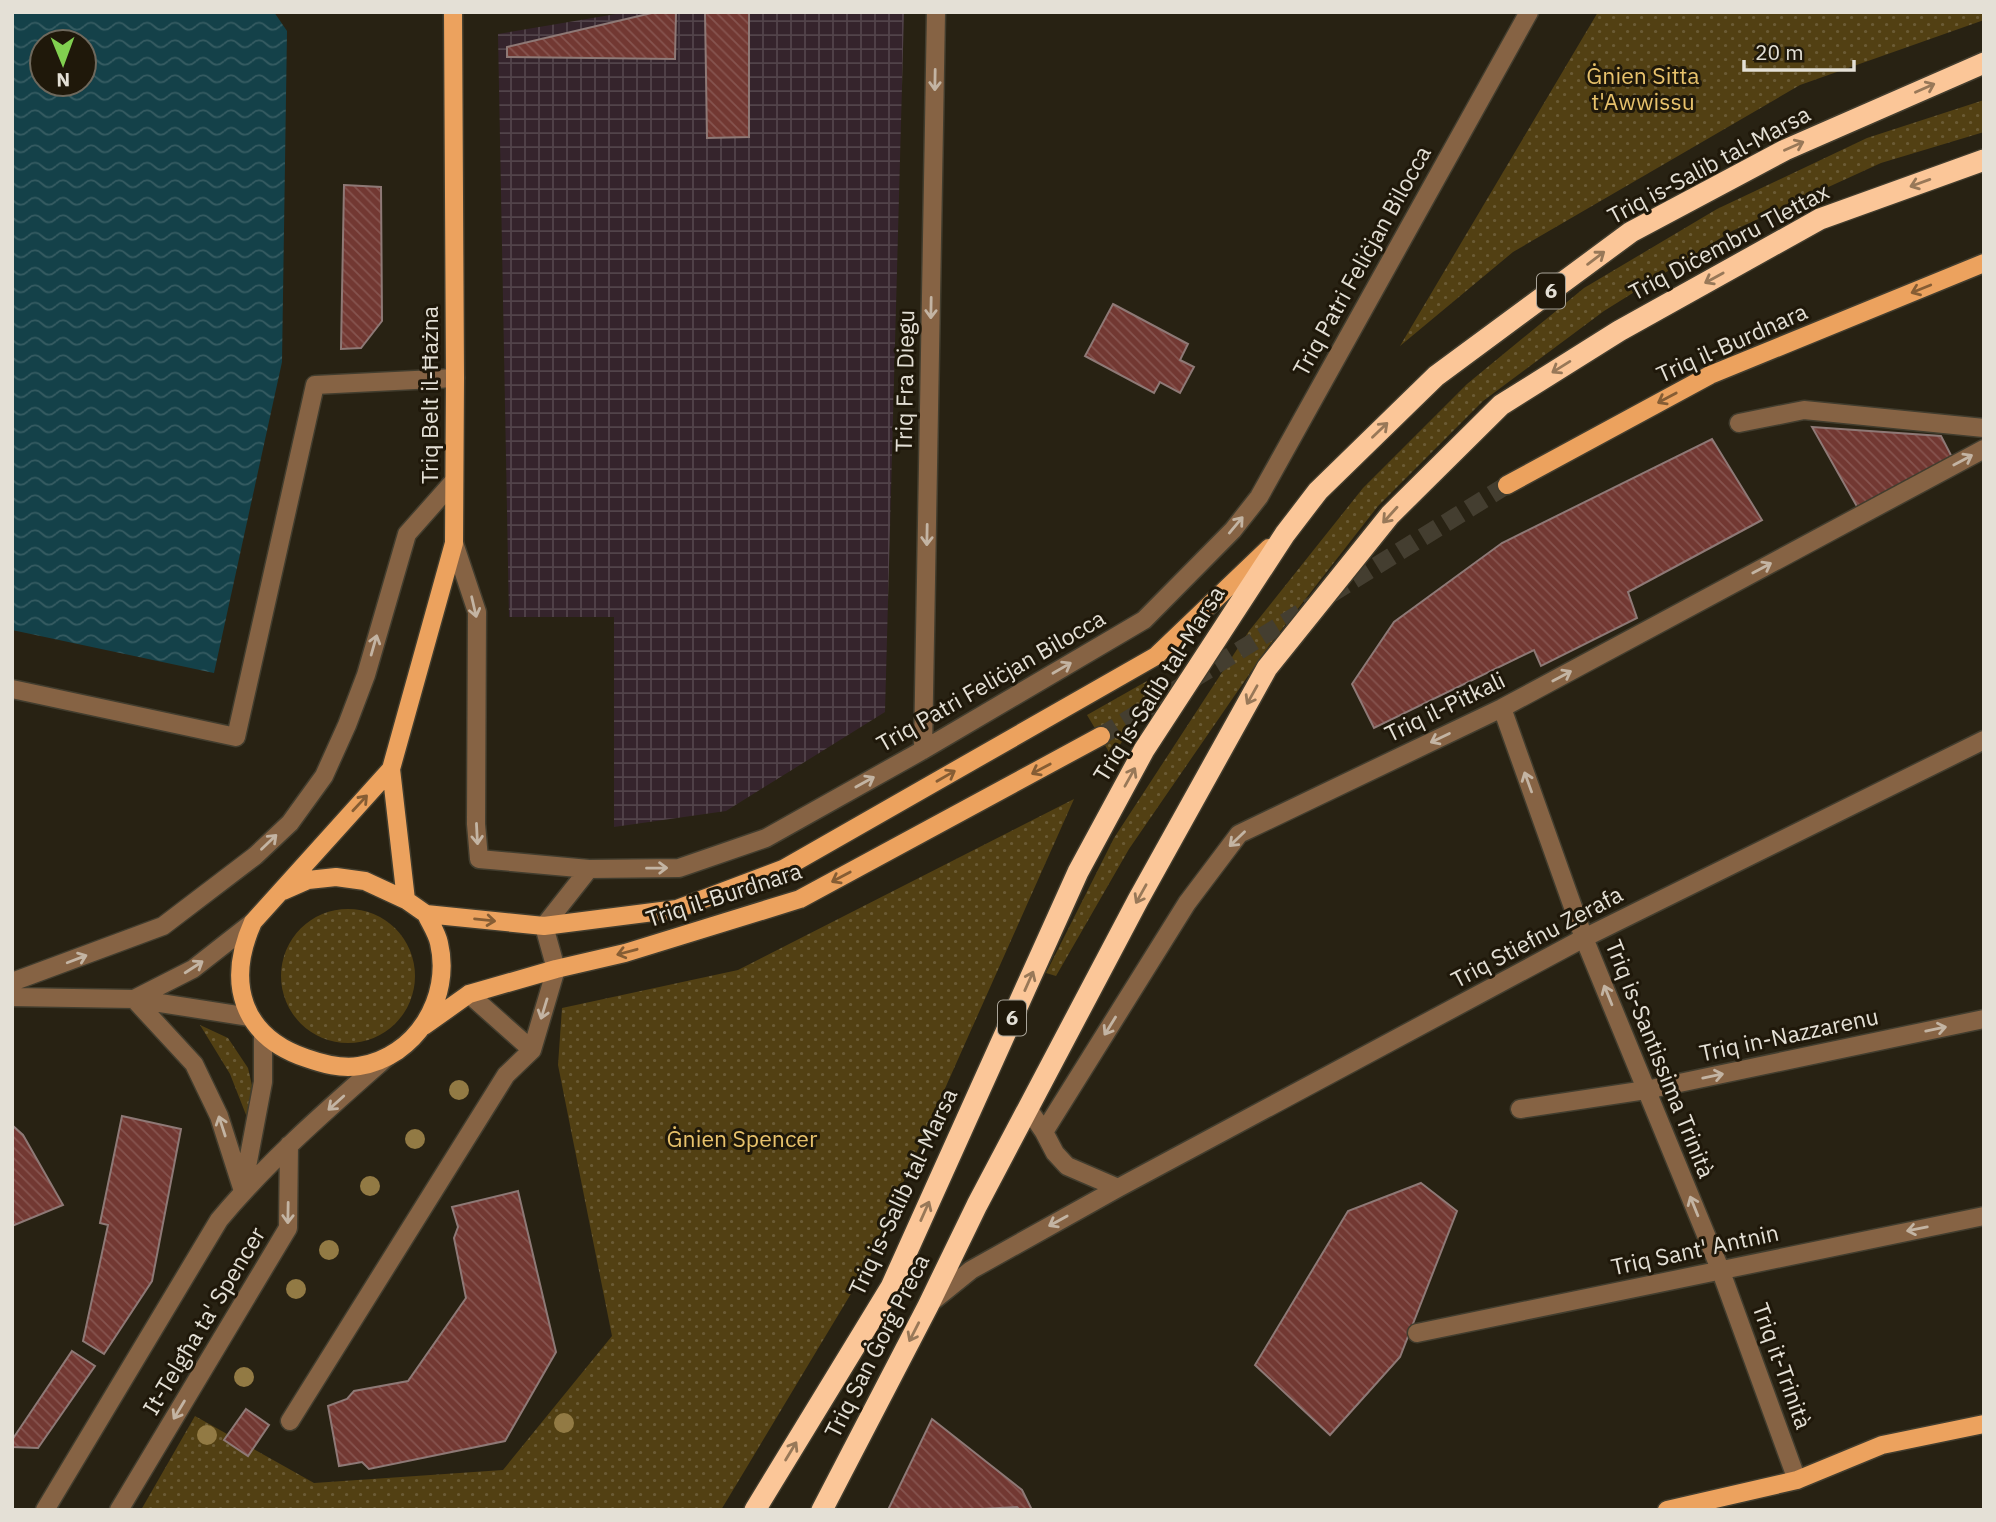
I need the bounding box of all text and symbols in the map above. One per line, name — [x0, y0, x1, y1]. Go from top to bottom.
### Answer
north arrow — [28, 28, 98, 98]
scale bar — [1744, 28, 1854, 72]
text: 20 m — [1755, 38, 1804, 66]
park label: Ġnien Sitta t'Awwissu — [1586, 60, 1700, 116]
text: N — [56, 68, 70, 92]
one-way arrow — [928, 69, 941, 92]
one-way arrow — [1914, 81, 1935, 94]
street label: Triq is-Salib tal-Marsa — [1602, 98, 1815, 230]
one-way arrow — [1783, 139, 1804, 152]
street label: Triq Patri Feliċjan Bilocca — [1285, 140, 1437, 381]
street label: Triq Diċembru Tlettax — [1623, 175, 1834, 307]
one-way arrow — [1909, 178, 1931, 190]
one-way arrow — [1586, 251, 1605, 265]
one-way arrow — [1704, 272, 1725, 285]
road number: 6 — [1537, 274, 1565, 308]
one-way arrow — [1910, 283, 1932, 296]
street label: Triq il-Burdnara — [1652, 295, 1812, 389]
one-way arrow — [924, 296, 937, 319]
street label: Triq Belt il-Ħażna — [414, 306, 444, 484]
street label: Triq Fra Diegu — [888, 309, 920, 452]
one-way arrow — [1552, 361, 1572, 375]
one-way arrow — [1657, 392, 1678, 406]
one-way arrow — [1372, 422, 1389, 439]
one-way arrow — [1952, 453, 1972, 467]
one-way arrow — [1382, 506, 1399, 523]
one-way arrow — [1228, 517, 1244, 535]
one-way arrow — [920, 524, 933, 547]
one-way arrow — [1751, 561, 1772, 574]
street label: Triq is-Salib tal-Marsa — [1086, 580, 1231, 787]
one-way arrow — [469, 596, 482, 618]
street label: Triq Patri Feliċjan Bilocca — [871, 602, 1110, 758]
one-way arrow — [369, 634, 382, 656]
one-way arrow — [1051, 661, 1071, 675]
street label: Triq il-Pitkali — [1380, 664, 1510, 748]
one-way arrow — [1551, 669, 1572, 682]
one-way arrow — [1245, 685, 1259, 705]
one-way arrow — [1430, 731, 1451, 745]
one-way arrow — [1031, 762, 1051, 776]
one-way arrow — [1124, 767, 1137, 788]
one-way arrow — [936, 768, 956, 782]
one-way arrow — [1521, 772, 1534, 794]
one-way arrow — [854, 775, 875, 789]
one-way arrow — [351, 795, 368, 812]
one-way arrow — [471, 823, 484, 845]
one-way arrow — [1229, 830, 1247, 847]
one-way arrow — [260, 834, 277, 851]
street label: Triq il-Burdnara — [642, 855, 805, 933]
one-way arrow — [645, 861, 668, 875]
one-way arrow — [831, 871, 851, 885]
street label: Triq Stiefnu Zerafa — [1446, 878, 1628, 994]
one-way arrow — [1134, 883, 1147, 904]
one-way arrow — [473, 914, 496, 927]
street label: Triq is-Santissima Trinità — [1599, 935, 1722, 1182]
one-way arrow — [616, 946, 638, 959]
one-way arrow — [65, 952, 87, 964]
one-way arrow — [184, 960, 203, 975]
one-way arrow — [1023, 971, 1036, 992]
one-way arrow — [1600, 985, 1613, 1007]
one-way arrow — [536, 998, 549, 1020]
road number: 6 — [998, 1000, 1026, 1036]
street label: Triq in-Nazzarenu — [1697, 1000, 1881, 1068]
one-way arrow — [1103, 1016, 1117, 1036]
one-way arrow — [1924, 1022, 1947, 1036]
one-way arrow — [1701, 1068, 1724, 1082]
street label: Triq is-Salib tal-Marsa — [841, 1083, 963, 1300]
one-way arrow — [327, 1095, 345, 1111]
one-way arrow — [215, 1115, 228, 1137]
park label: Ġnien Spencer — [667, 1123, 818, 1153]
one-way arrow — [1686, 1196, 1699, 1217]
one-way arrow — [919, 1200, 932, 1222]
one-way arrow — [281, 1201, 295, 1224]
one-way arrow — [1049, 1214, 1069, 1228]
street label: Triq Sant' Antnin — [1608, 1217, 1781, 1281]
street label: It-Telgħa ta' Spencer — [135, 1220, 271, 1420]
one-way arrow — [1906, 1223, 1929, 1237]
street label: Triq San Ġorġ Preca — [817, 1249, 935, 1442]
street label: Triq it-Trinità — [1746, 1299, 1820, 1433]
one-way arrow — [907, 1321, 920, 1342]
one-way arrow — [171, 1400, 185, 1420]
one-way arrow — [784, 1442, 798, 1462]

